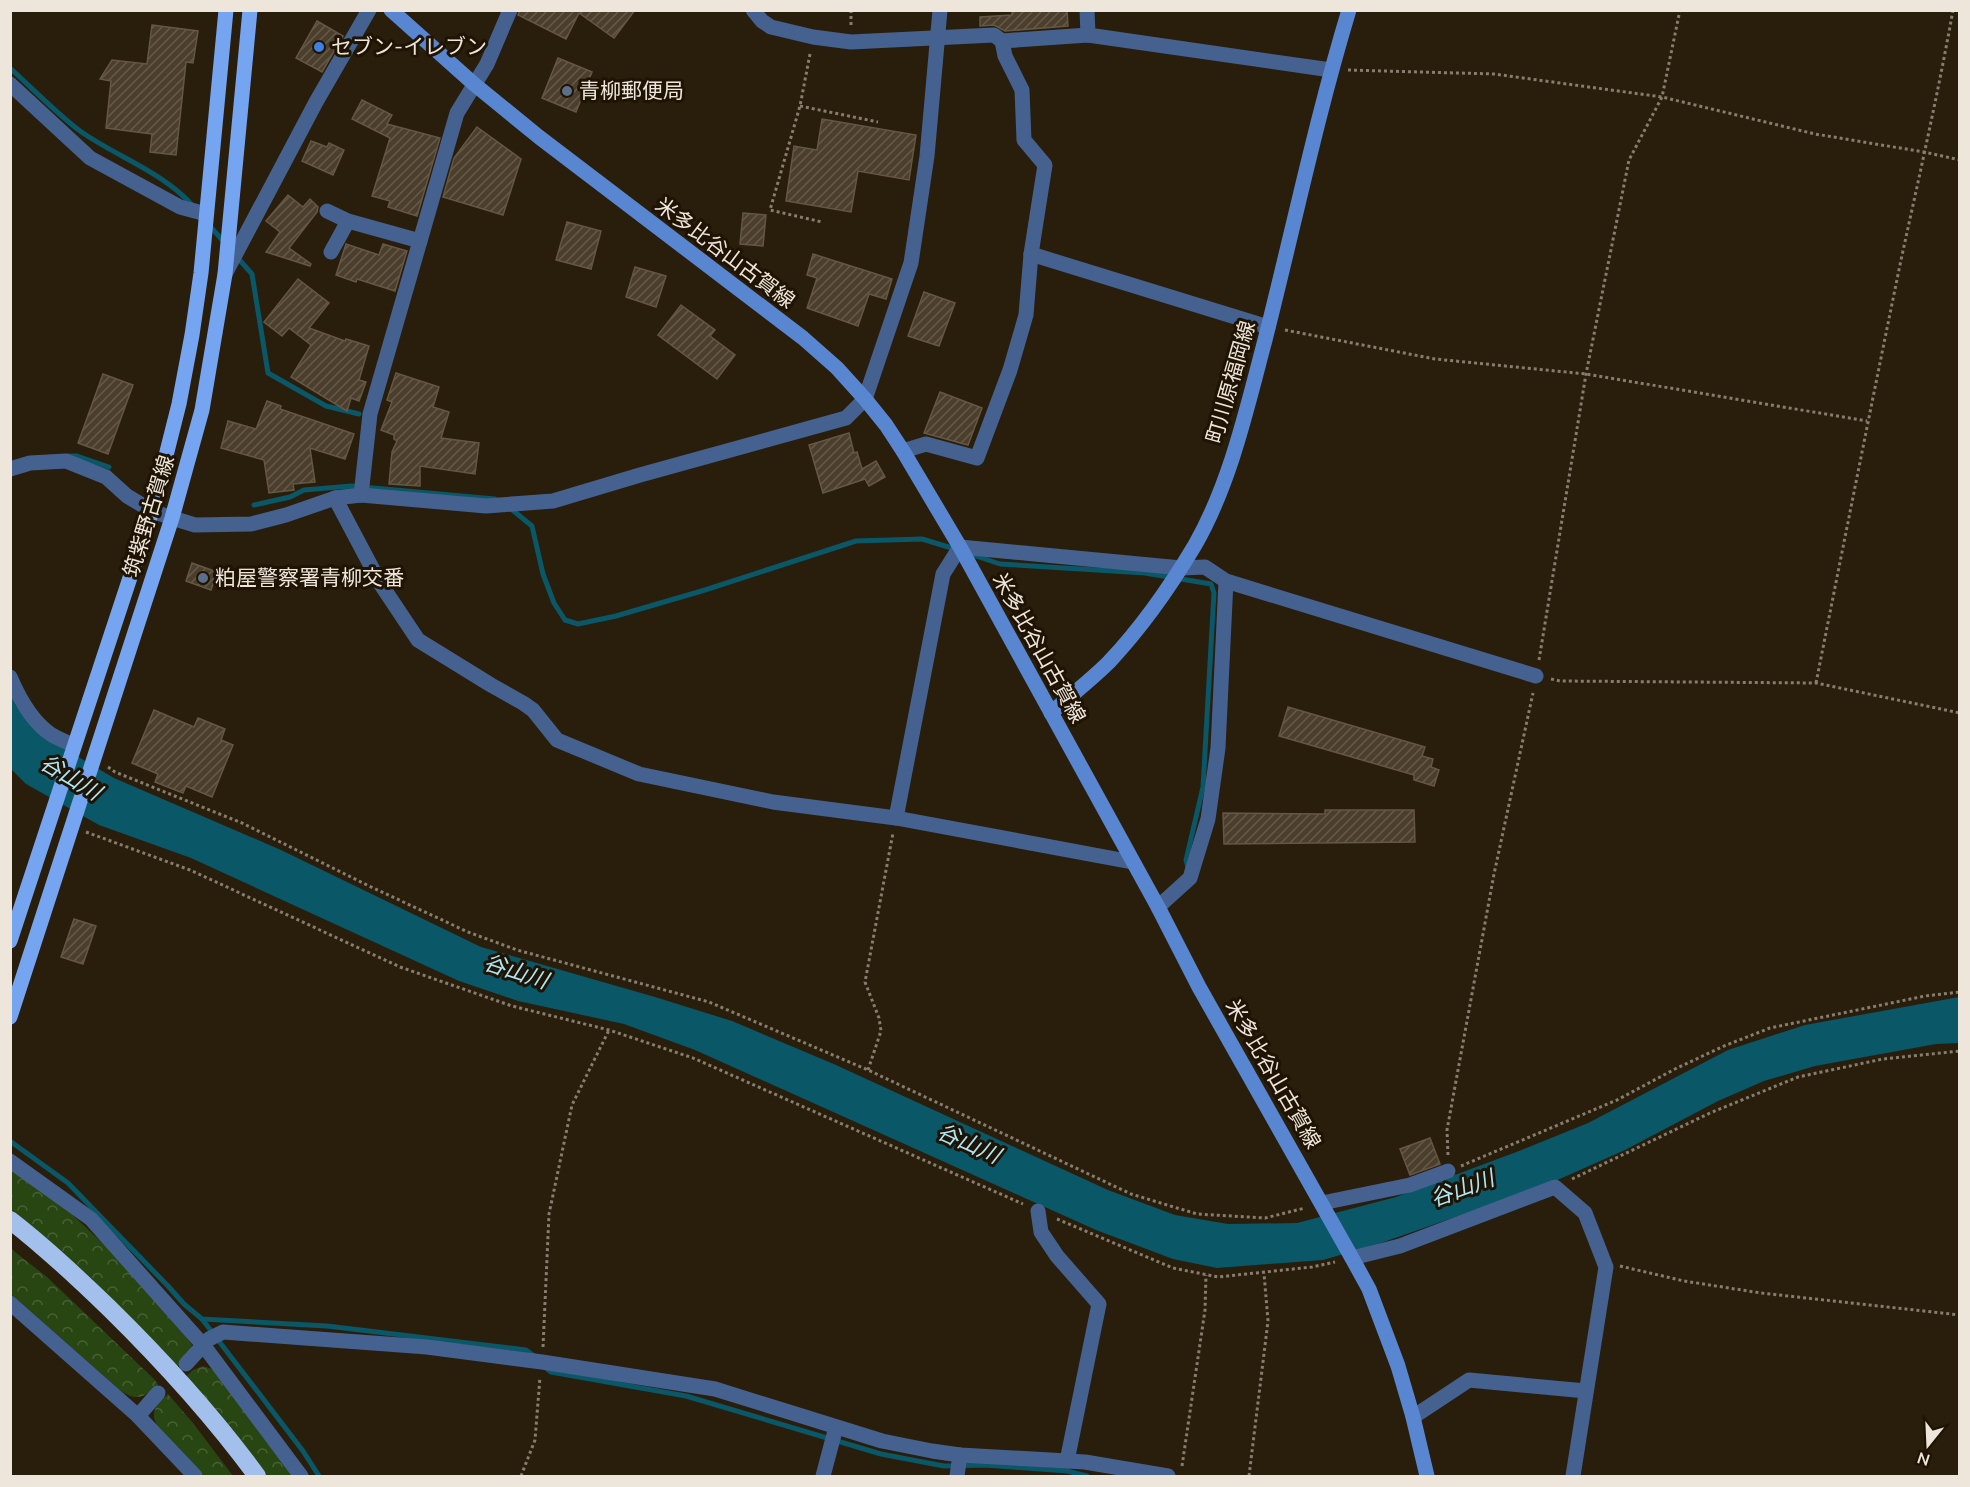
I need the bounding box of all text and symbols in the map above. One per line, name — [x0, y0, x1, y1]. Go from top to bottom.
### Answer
place label: セブン-イレブン — [331, 33, 487, 59]
marker: セブン-イレブン — [312, 40, 326, 54]
place label: 青柳郵便局 — [579, 77, 684, 103]
marker: 青柳郵便局 — [560, 84, 574, 98]
street label: 米多比谷山古賀線 — [651, 191, 801, 313]
street label: 町川原福岡線 — [1200, 318, 1260, 446]
street label: 筑紫野古賀線 — [117, 452, 179, 580]
place label: 粕屋警察署青柳交番 — [215, 564, 404, 590]
street label: 米多比谷山古賀線 — [988, 568, 1092, 727]
marker: 粕屋警察署青柳交番 — [196, 571, 210, 585]
water label: 谷山川 — [35, 748, 108, 807]
water label: 谷山川 — [480, 947, 554, 995]
street label: 米多比谷山古賀線 — [1221, 994, 1327, 1153]
water label: 谷山川 — [933, 1117, 1007, 1170]
water label: 谷山川 — [1426, 1163, 1500, 1212]
north arrow — [1898, 1415, 1958, 1475]
text: N — [1915, 1448, 1932, 1471]

